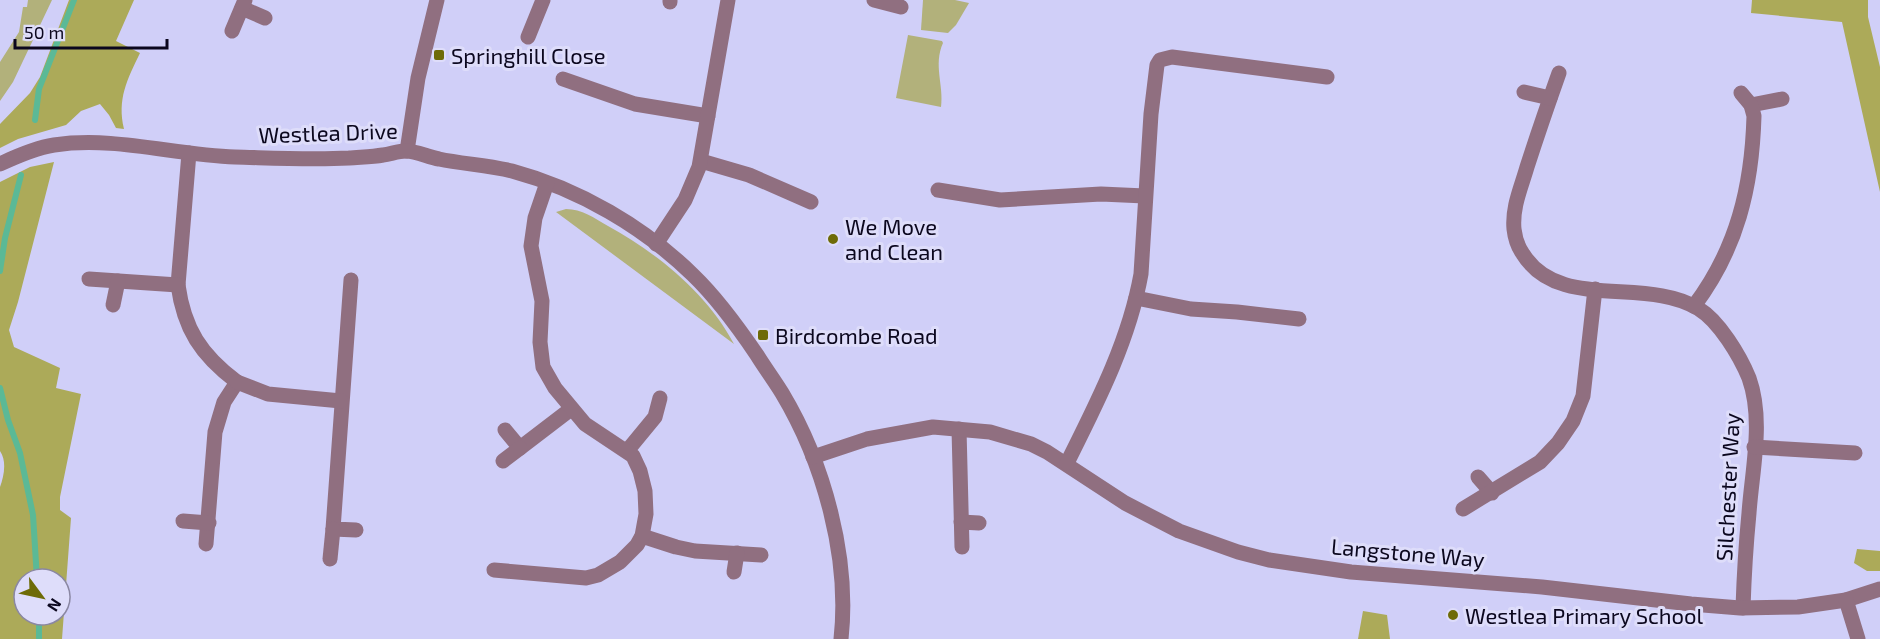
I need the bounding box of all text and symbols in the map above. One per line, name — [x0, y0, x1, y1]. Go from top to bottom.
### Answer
scale bar — [15, 12, 166, 50]
text: 50 m — [24, 21, 64, 43]
place label: Springhill Close — [451, 42, 606, 68]
marker: Springhill Close — [432, 48, 446, 62]
street label: Westlea Drive — [258, 117, 398, 147]
place label: We Move and Clean — [845, 213, 943, 264]
marker: We Move and Clean — [826, 232, 840, 246]
place label: Birdcombe Road — [775, 322, 938, 348]
marker: Birdcombe Road — [756, 328, 770, 342]
street label: Silchester Way — [1710, 412, 1744, 562]
street label: Langstone Way — [1330, 532, 1486, 572]
north arrow — [12, 567, 72, 627]
text: N — [44, 595, 66, 615]
place label: Westlea Primary School — [1465, 602, 1704, 628]
marker: Westlea Primary School — [1446, 608, 1460, 622]

